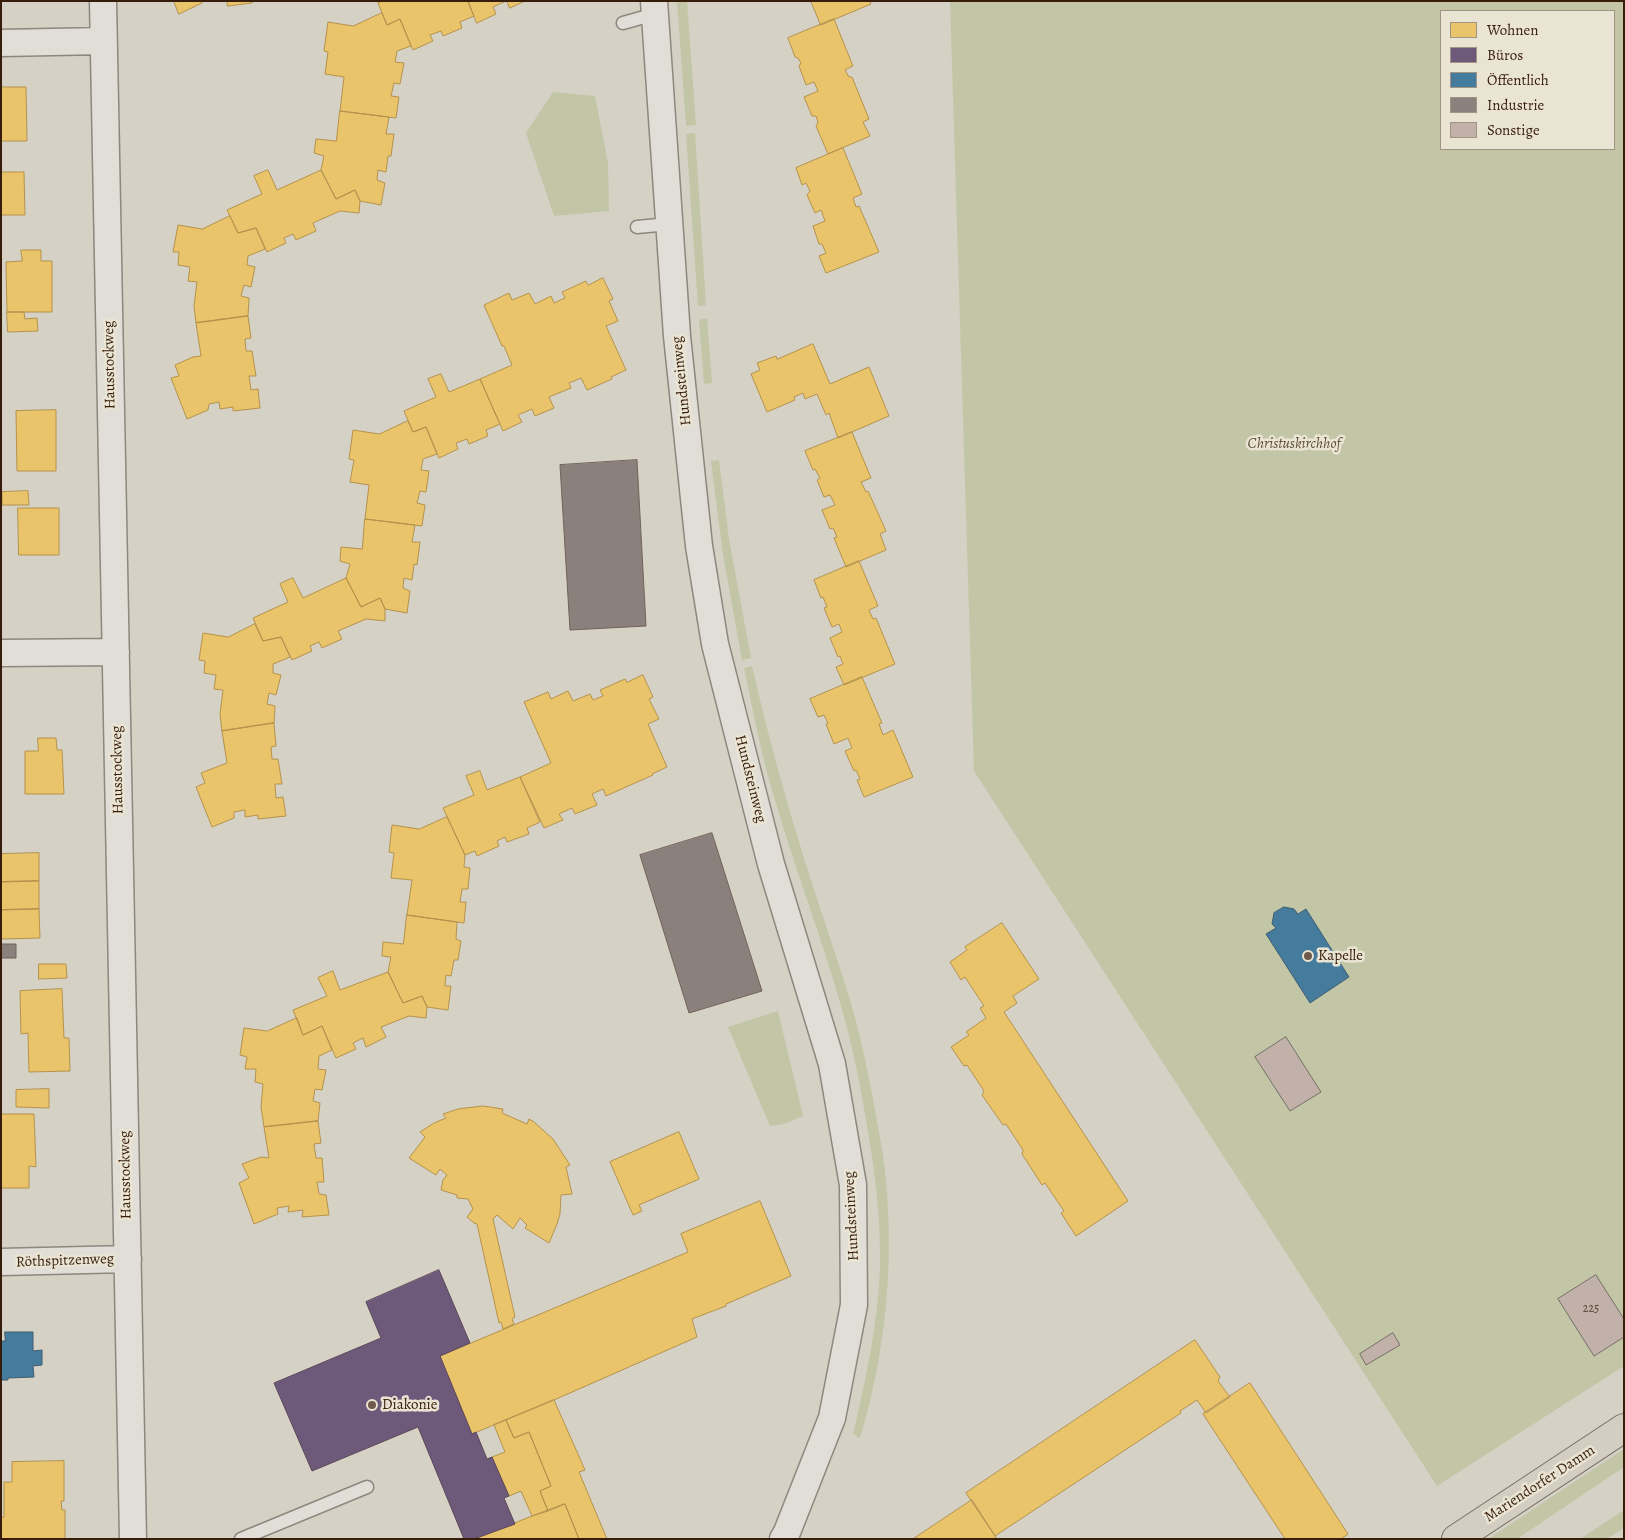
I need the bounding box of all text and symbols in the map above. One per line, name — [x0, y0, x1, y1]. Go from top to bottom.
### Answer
legend — [1440, 10, 1615, 150]
text: Wohnen — [1487, 20, 1539, 40]
text: Büros — [1487, 45, 1523, 65]
text: Öffentlich — [1487, 70, 1549, 90]
text: Industrie — [1487, 95, 1544, 115]
text: Sonstige — [1487, 120, 1540, 140]
street label: Hausstockweg — [100, 320, 120, 410]
street label: Hundsteinweg — [668, 335, 696, 427]
park label: Christuskirchhof — [1248, 435, 1340, 453]
street label: Hausstockweg — [108, 725, 128, 815]
street label: Hundsteinweg — [730, 733, 770, 825]
place label: Kapelle — [1318, 947, 1363, 965]
marker: Kapelle — [1302, 950, 1314, 962]
street label: Hausstockweg — [116, 1130, 136, 1220]
street label: Hundsteinweg — [841, 1171, 863, 1261]
street label: Röthspitzenweg — [16, 1250, 114, 1272]
house number: 225 — [1583, 1302, 1599, 1316]
place label: Diakonie — [382, 1396, 438, 1414]
marker: Diakonie — [366, 1399, 378, 1411]
street label: Mariendorfer Damm — [1481, 1442, 1599, 1526]

